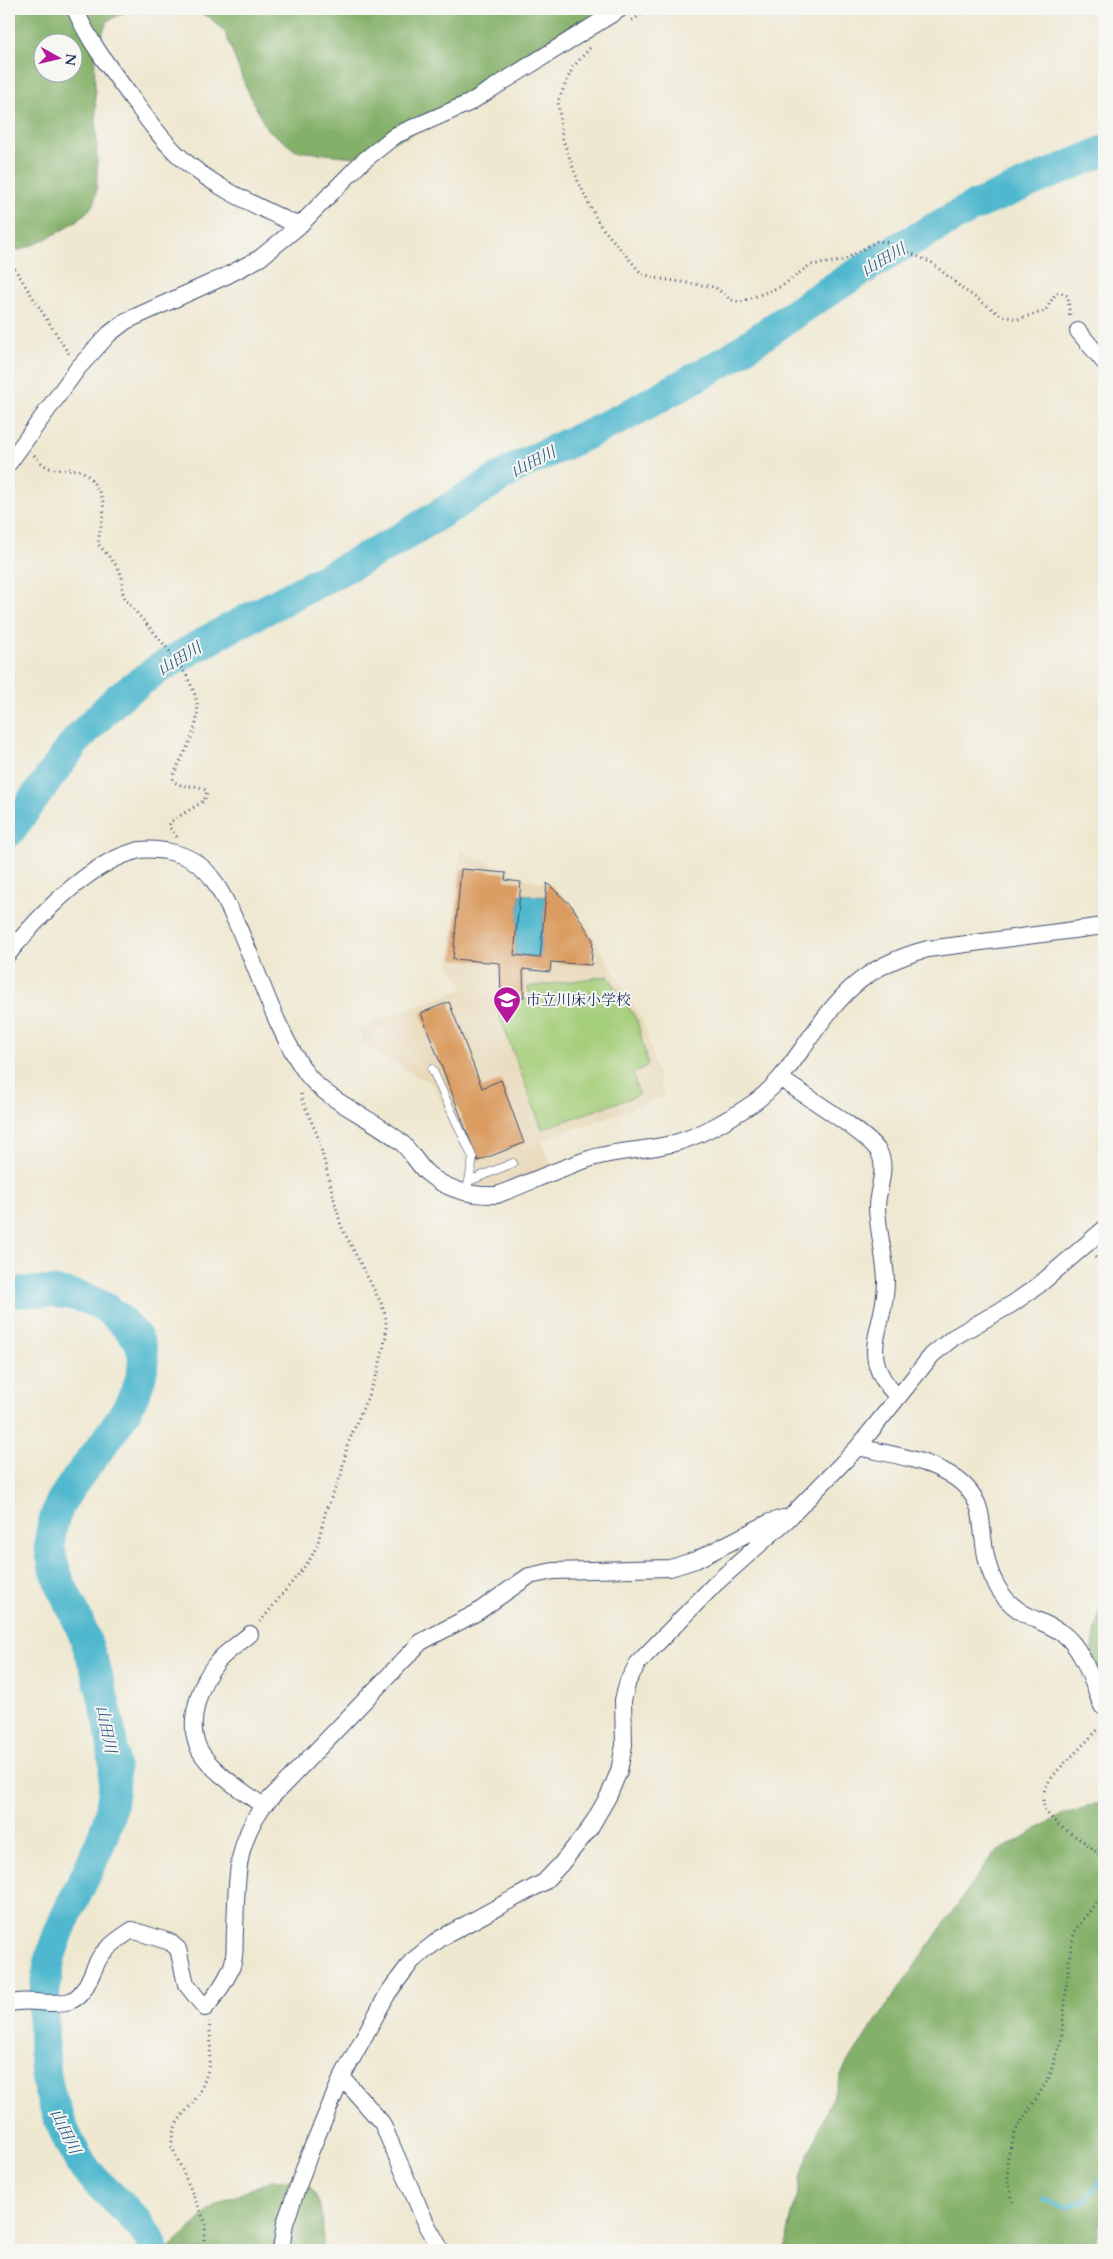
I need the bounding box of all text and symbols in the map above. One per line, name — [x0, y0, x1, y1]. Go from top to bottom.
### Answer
north arrow — [32, 32, 82, 82]
text: N — [60, 52, 81, 67]
water label: 山田川 — [857, 237, 912, 281]
water label: 山田川 — [507, 440, 562, 483]
water label: 山田川 — [153, 636, 207, 681]
school or university icon: 市立川床小学校 — [492, 985, 522, 1024]
place label: 市立川床小学校 — [526, 990, 631, 1010]
water label: 山田川 — [91, 1704, 122, 1757]
water label: 山田川 — [45, 2105, 86, 2160]

